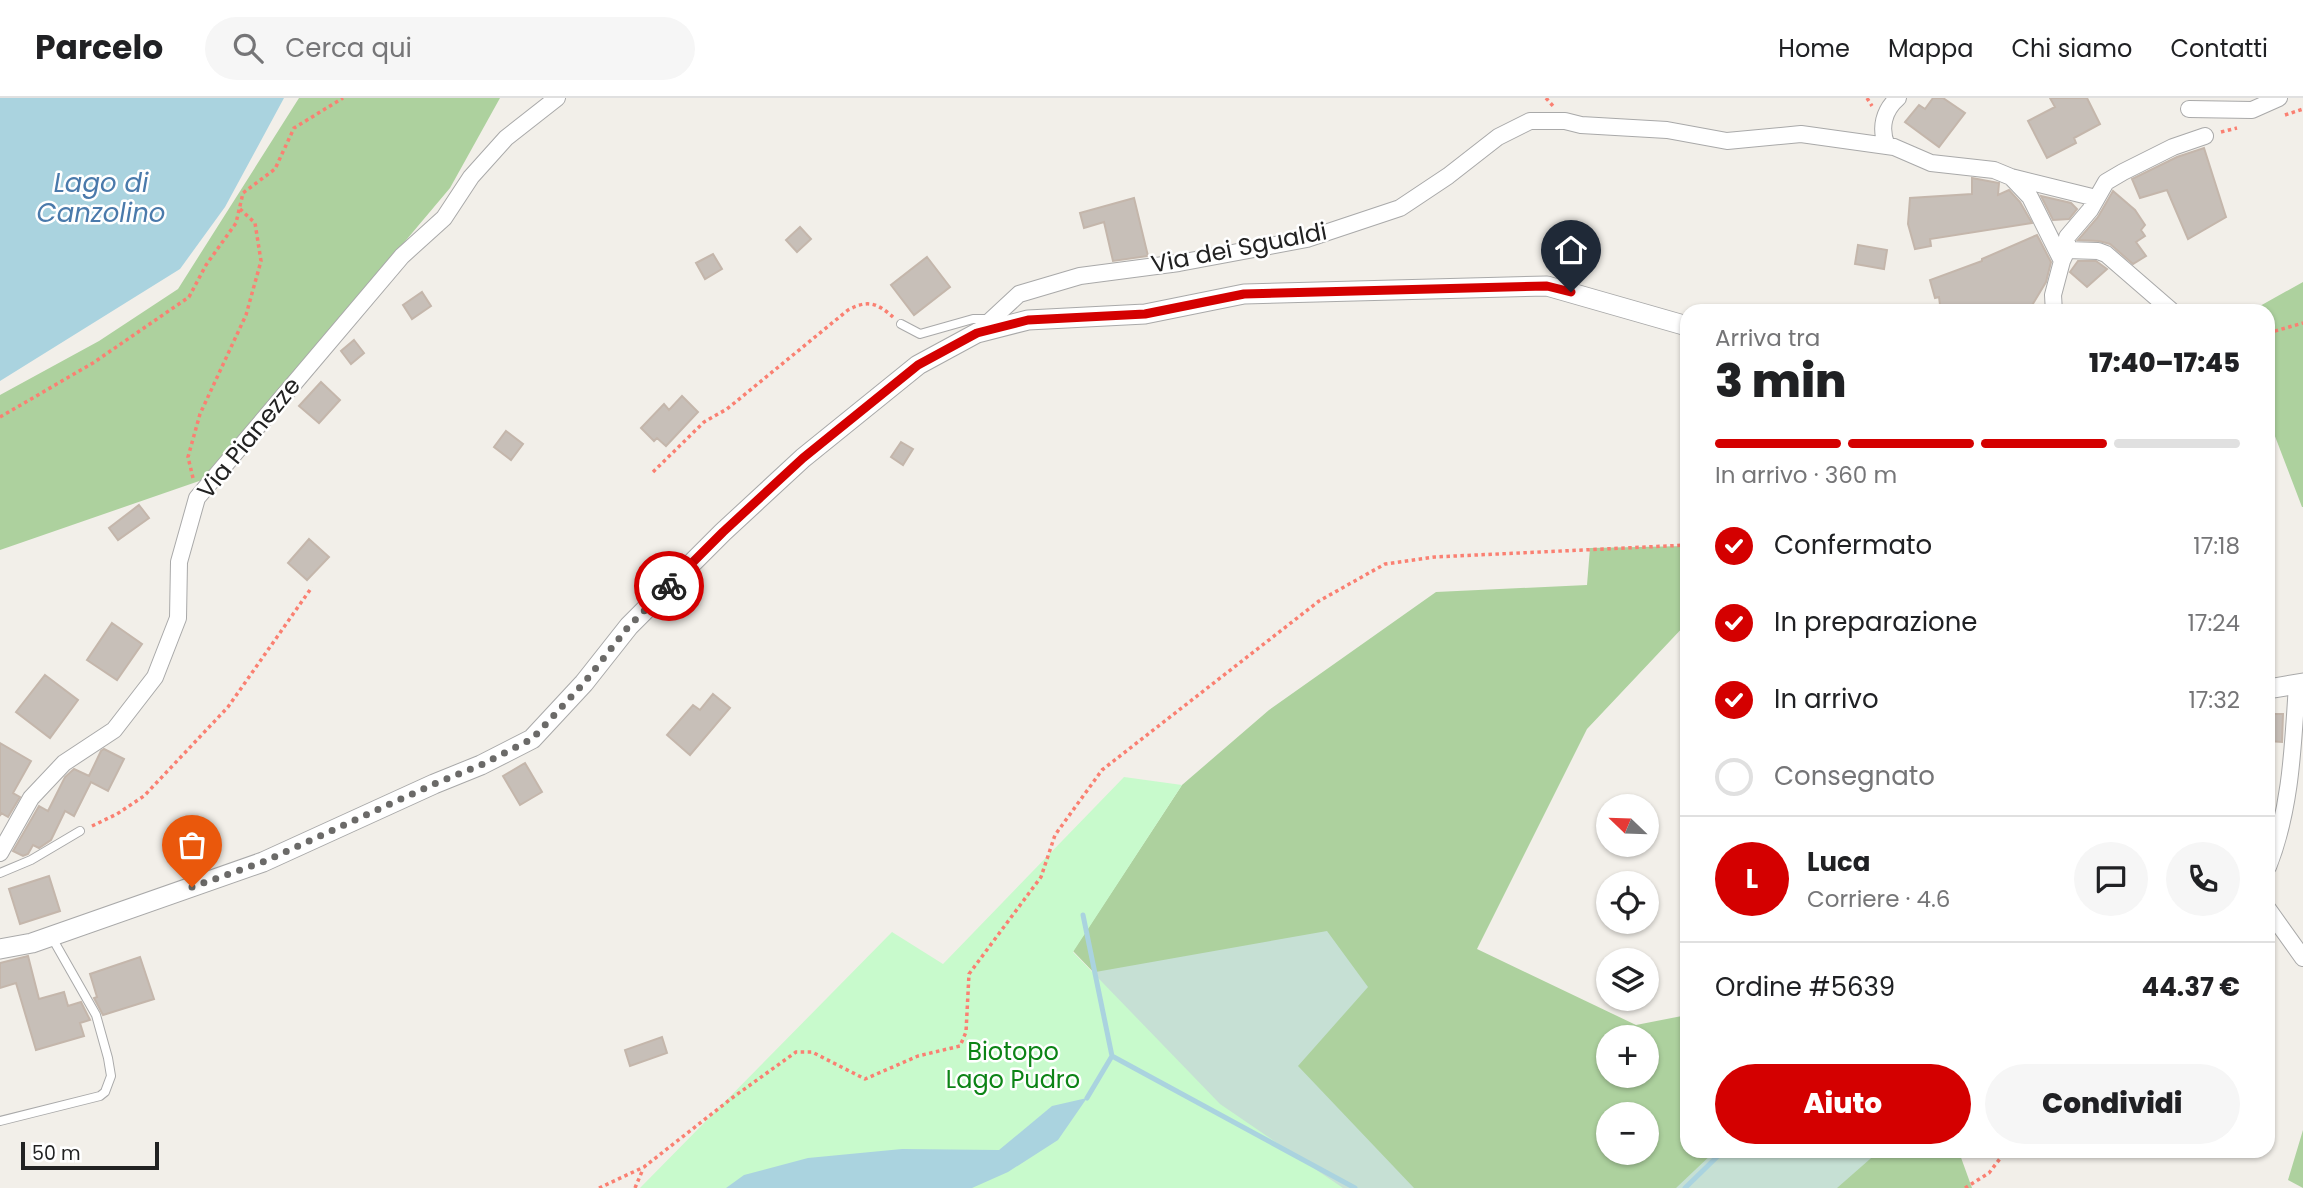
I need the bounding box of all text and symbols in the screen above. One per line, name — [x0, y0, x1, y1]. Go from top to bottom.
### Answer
search box — [205, 17, 695, 80]
text: Parcelo — [35, 24, 163, 71]
icon: search — [229, 29, 267, 67]
text: Cerca qui — [285, 30, 412, 66]
text: Home — [1778, 32, 1850, 65]
text: Mappa — [1888, 32, 1973, 65]
text: Chi siamo — [2011, 32, 2132, 65]
text: Contatti — [2170, 32, 2268, 65]
water label: Lago di Canzolino — [37, 165, 165, 231]
street label: Via dei Sgualdi — [1148, 214, 1329, 281]
pin — [1541, 220, 1601, 292]
icon: home — [1552, 231, 1590, 269]
text: Arriva tra — [1715, 322, 1820, 354]
text: 17:40–17:45 — [2089, 345, 2240, 381]
text: 3 min — [1715, 349, 1847, 413]
street label: Via Pianezze — [189, 370, 308, 505]
text: In arrivo · 360 m — [1715, 459, 1897, 491]
icon: check — [1715, 527, 1753, 565]
text: Confermato — [1774, 527, 1932, 563]
text: 17:18 — [2193, 530, 2240, 562]
courier — [634, 551, 704, 621]
icon: bike — [650, 567, 688, 605]
icon: check — [1715, 604, 1753, 642]
text: In preparazione — [1774, 604, 1977, 640]
text: 17:24 — [2187, 607, 2240, 639]
icon: check — [1715, 681, 1753, 719]
text: In arrivo — [1774, 681, 1879, 717]
text: 17:32 — [2188, 684, 2240, 716]
text: Consegnato — [1774, 758, 1935, 794]
north arrow — [1596, 794, 1659, 858]
map controls — [1596, 794, 1659, 1165]
pin — [162, 815, 222, 887]
icon: bag — [173, 826, 211, 864]
button: chat — [2074, 842, 2148, 916]
button: phone — [2166, 842, 2240, 916]
text: Luca — [1807, 844, 1870, 880]
text: L — [1746, 861, 1758, 897]
button: locate — [1596, 871, 1659, 934]
text: Corriere · 4.6 — [1807, 883, 1950, 915]
button: layers — [1596, 948, 1659, 1011]
text: Ordine #5639 — [1715, 969, 1895, 1005]
text: 44.37 € — [2142, 969, 2240, 1005]
button: + — [1596, 1025, 1659, 1088]
park label: Biotopo Lago Pudro — [946, 1035, 1080, 1096]
button: Aiuto — [1715, 1064, 1971, 1144]
button: Condividi — [1985, 1064, 2240, 1144]
button: − — [1596, 1102, 1659, 1165]
scale bar — [21, 1139, 159, 1171]
text: 50 m — [32, 1140, 81, 1167]

